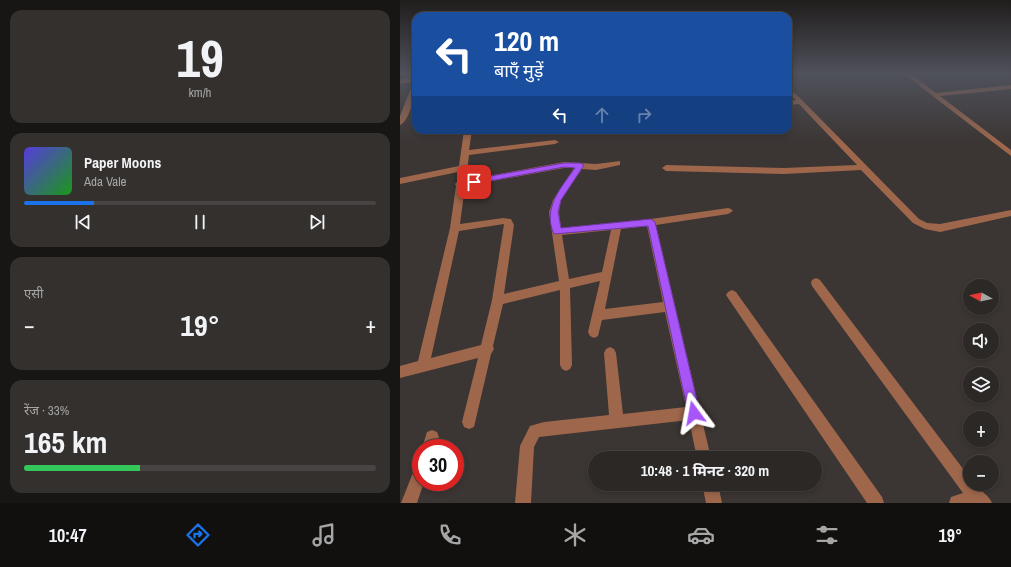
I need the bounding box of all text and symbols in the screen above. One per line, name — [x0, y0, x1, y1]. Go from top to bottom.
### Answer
text: 120 m — [494, 22, 559, 60]
text: 19 — [176, 23, 224, 93]
icon: left — [428, 28, 480, 80]
text: बाएँ मुड़ें — [494, 58, 543, 83]
text: km/h — [188, 84, 212, 101]
icon: left — [549, 104, 571, 126]
icon: ahead — [591, 104, 613, 126]
icon: right — [633, 104, 655, 126]
text: Paper Moons — [84, 152, 161, 173]
pin — [457, 165, 491, 199]
icon: arrive — [463, 171, 485, 193]
text: Ada Vale — [84, 173, 126, 190]
icon: previous — [72, 211, 94, 233]
icon: pause — [189, 211, 211, 233]
icon: next — [306, 211, 328, 233]
north arrow — [963, 279, 999, 315]
map controls — [963, 279, 999, 491]
text: एसी — [24, 285, 43, 302]
text: 19° — [180, 305, 220, 345]
text: − — [24, 310, 35, 340]
text: + — [365, 310, 376, 340]
button: sound — [963, 323, 999, 359]
button: layers — [963, 367, 999, 403]
position arrow — [673, 392, 715, 434]
text: रेंज · 33% — [24, 402, 69, 419]
button: + — [963, 411, 999, 447]
text: 165 km — [24, 422, 107, 462]
speed limit sign: 30 — [412, 439, 464, 491]
button: − — [963, 455, 999, 491]
text: 10:48 · 1 मिनट · 320 m — [641, 460, 769, 481]
icon: directions — [184, 521, 212, 549]
icon: music — [310, 521, 338, 549]
icon: phone — [436, 521, 464, 549]
icon: climate — [561, 521, 589, 549]
icon: car — [687, 521, 715, 549]
icon: filters — [813, 521, 841, 549]
text: 10:47 — [49, 523, 87, 548]
text: 19° — [939, 523, 962, 548]

